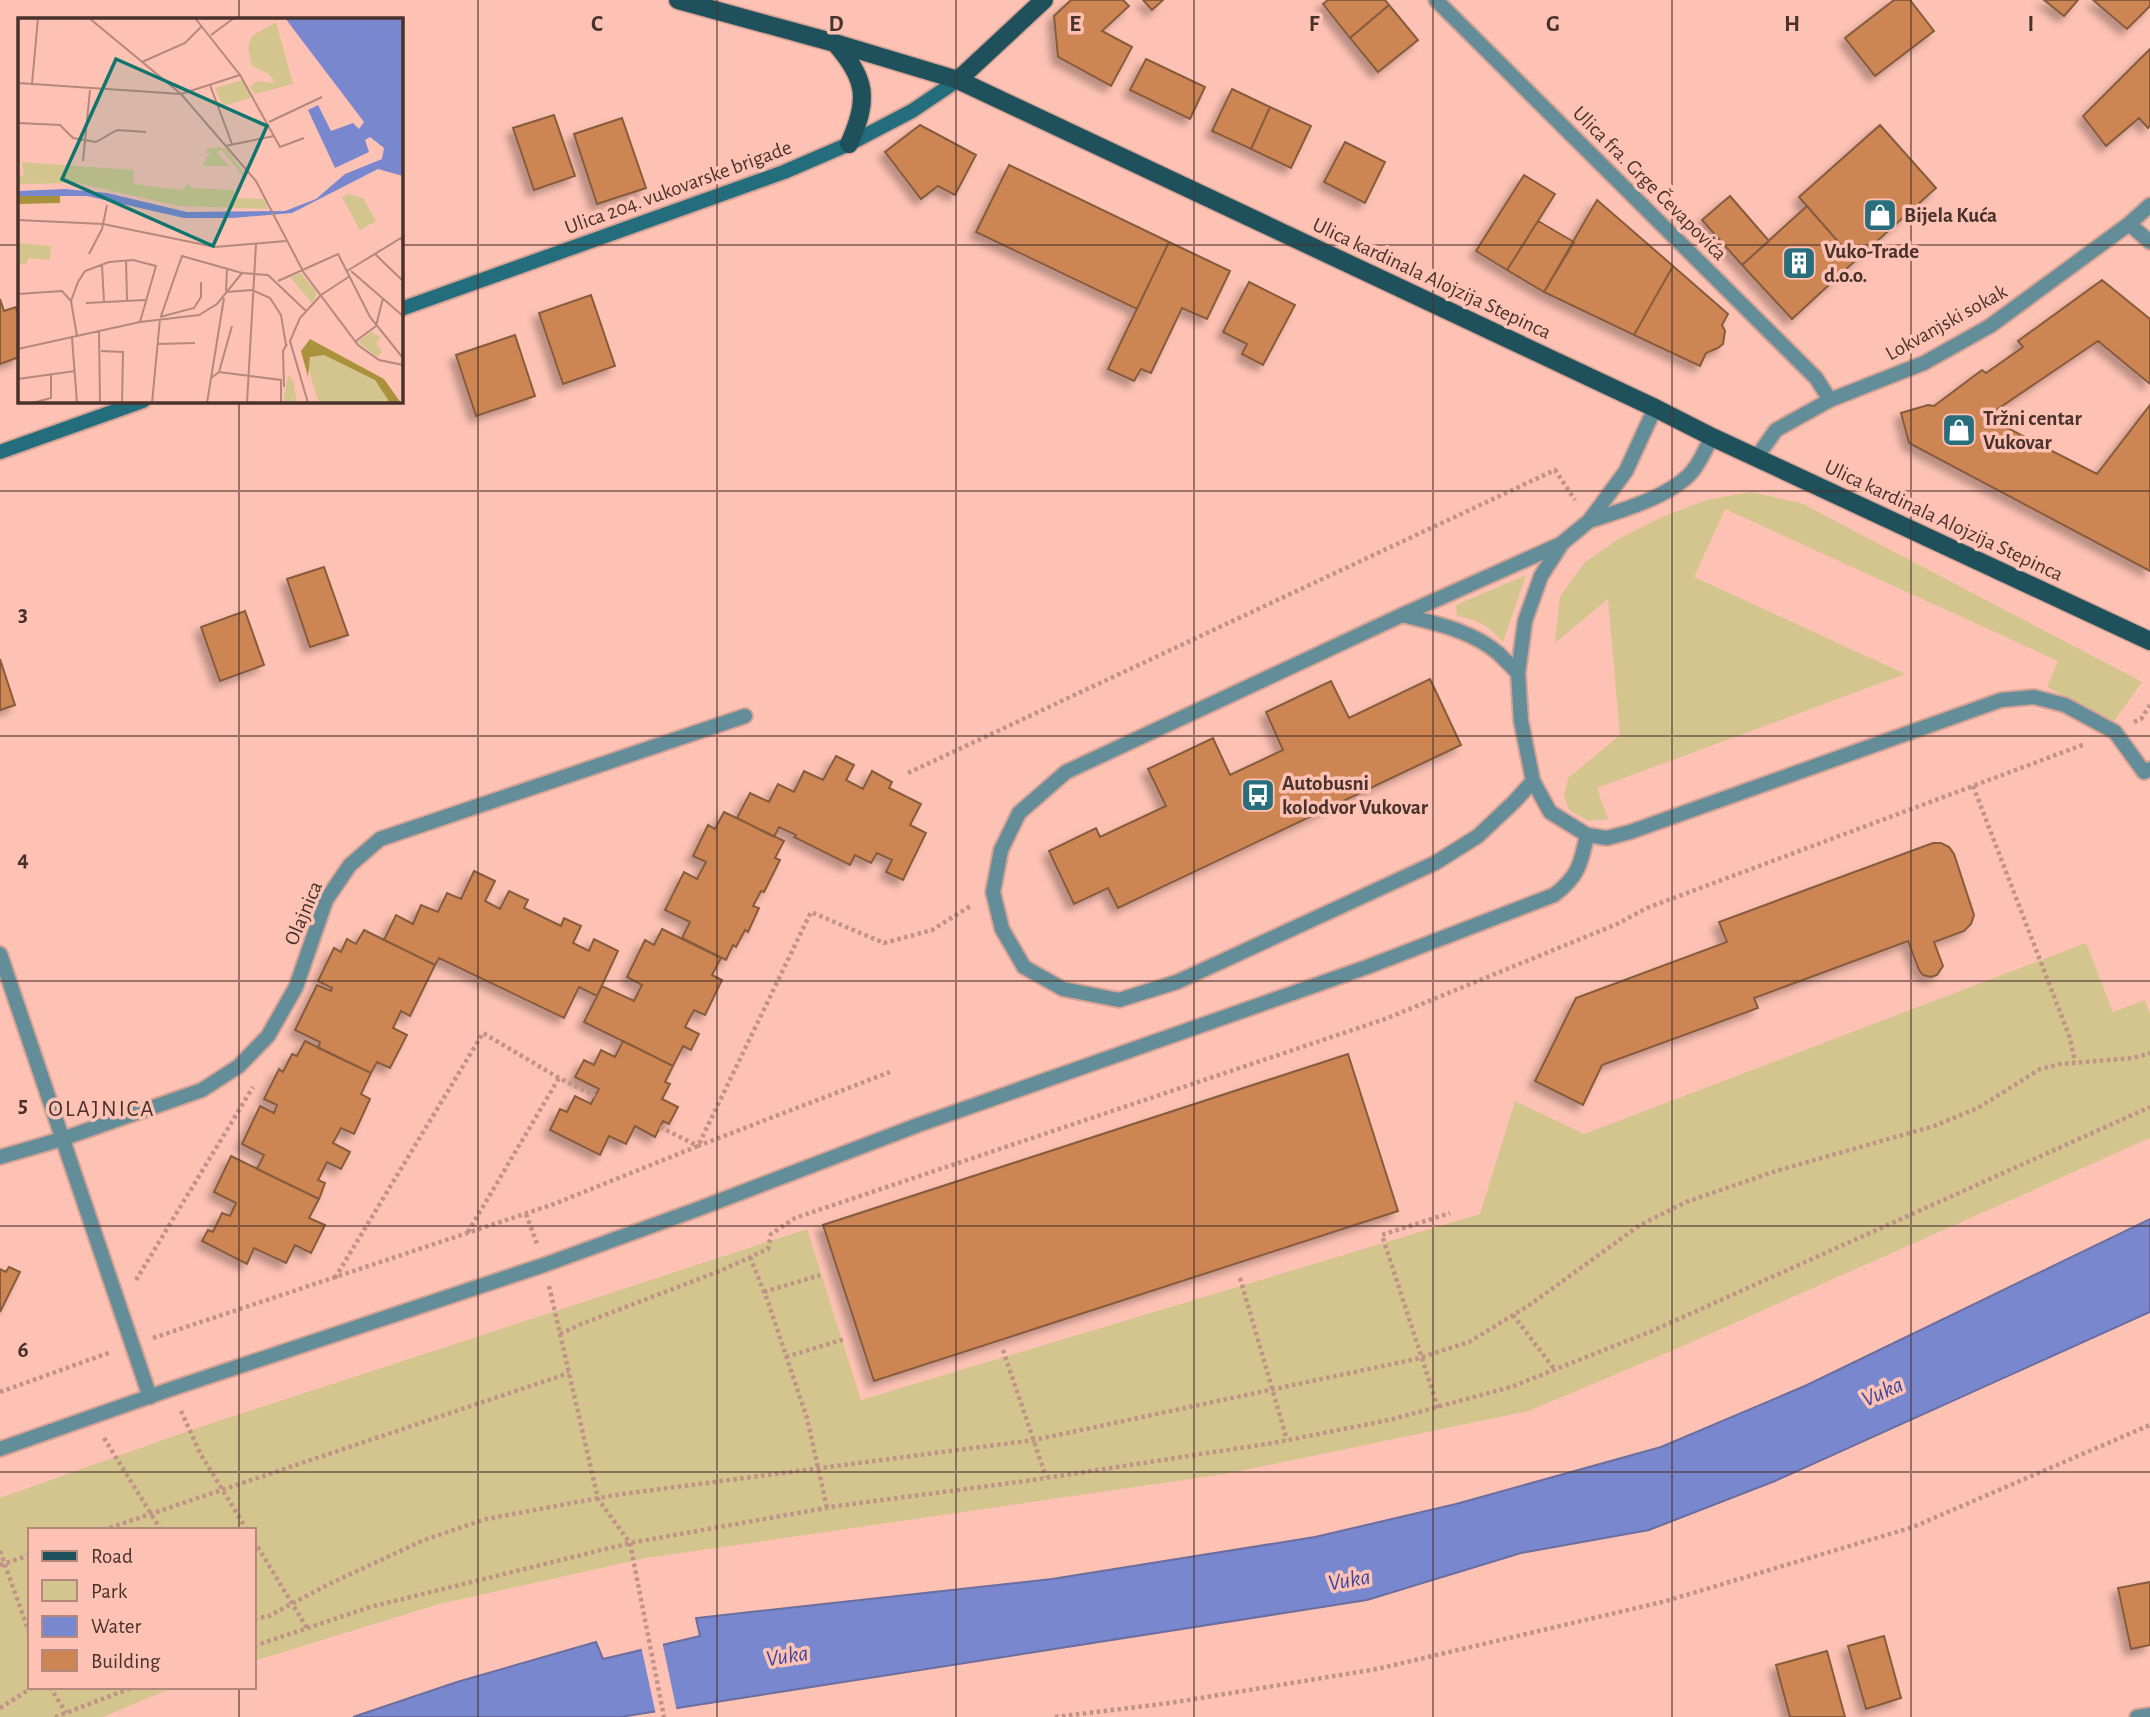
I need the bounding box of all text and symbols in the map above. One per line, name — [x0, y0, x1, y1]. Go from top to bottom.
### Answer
text: C — [591, 13, 603, 36]
text: D — [828, 13, 844, 36]
text: E — [1069, 13, 1081, 36]
text: F — [1309, 13, 1320, 36]
text: G — [1546, 13, 1560, 36]
text: H — [1784, 13, 1800, 36]
text: I — [2028, 13, 2034, 36]
inset map — [18, 18, 402, 402]
street label: Ulica fra. Grge Čevapovića — [1569, 101, 1732, 265]
street label: Ulica 204. vukovarske brigade — [562, 137, 795, 238]
shop icon: Bijela Kuća — [1861, 196, 1899, 234]
place label: Bijela Kuća — [1904, 205, 1997, 226]
street label: Ulica kardinala Alojzija Stepinca — [1309, 214, 1555, 343]
place label: Vuko-Trade d.o.o. — [1824, 241, 1919, 286]
building icon: Vuko-Trade d.o.o. — [1780, 244, 1818, 282]
street label: Lokvanjski sokak — [1882, 280, 2011, 364]
place label: Tržni centar Vukovar — [1983, 408, 2083, 453]
shop icon: Tržni centar Vukovar — [1940, 411, 1978, 449]
street label: Ulica kardinala Alojzija Stepinca — [1821, 456, 2067, 585]
text: 3 — [18, 603, 28, 626]
place label: Autobusni kolodvor Vukovar — [1282, 773, 1429, 818]
bus stop icon: Autobusni kolodvor Vukovar — [1239, 776, 1277, 814]
text: 4 — [17, 848, 29, 871]
street label: Olajnica — [281, 878, 326, 948]
text: 5 — [18, 1094, 28, 1117]
district label: OLAJNICA — [48, 1098, 156, 1121]
text: 6 — [17, 1339, 29, 1362]
water label: Vuka — [1858, 1373, 1907, 1412]
legend — [28, 1528, 256, 1689]
text: Road — [91, 1546, 133, 1567]
water label: Vuka — [1326, 1565, 1372, 1595]
text: Park — [91, 1581, 128, 1602]
text: Water — [91, 1616, 141, 1637]
water label: Vuka — [764, 1642, 810, 1671]
text: Building — [91, 1651, 161, 1672]

